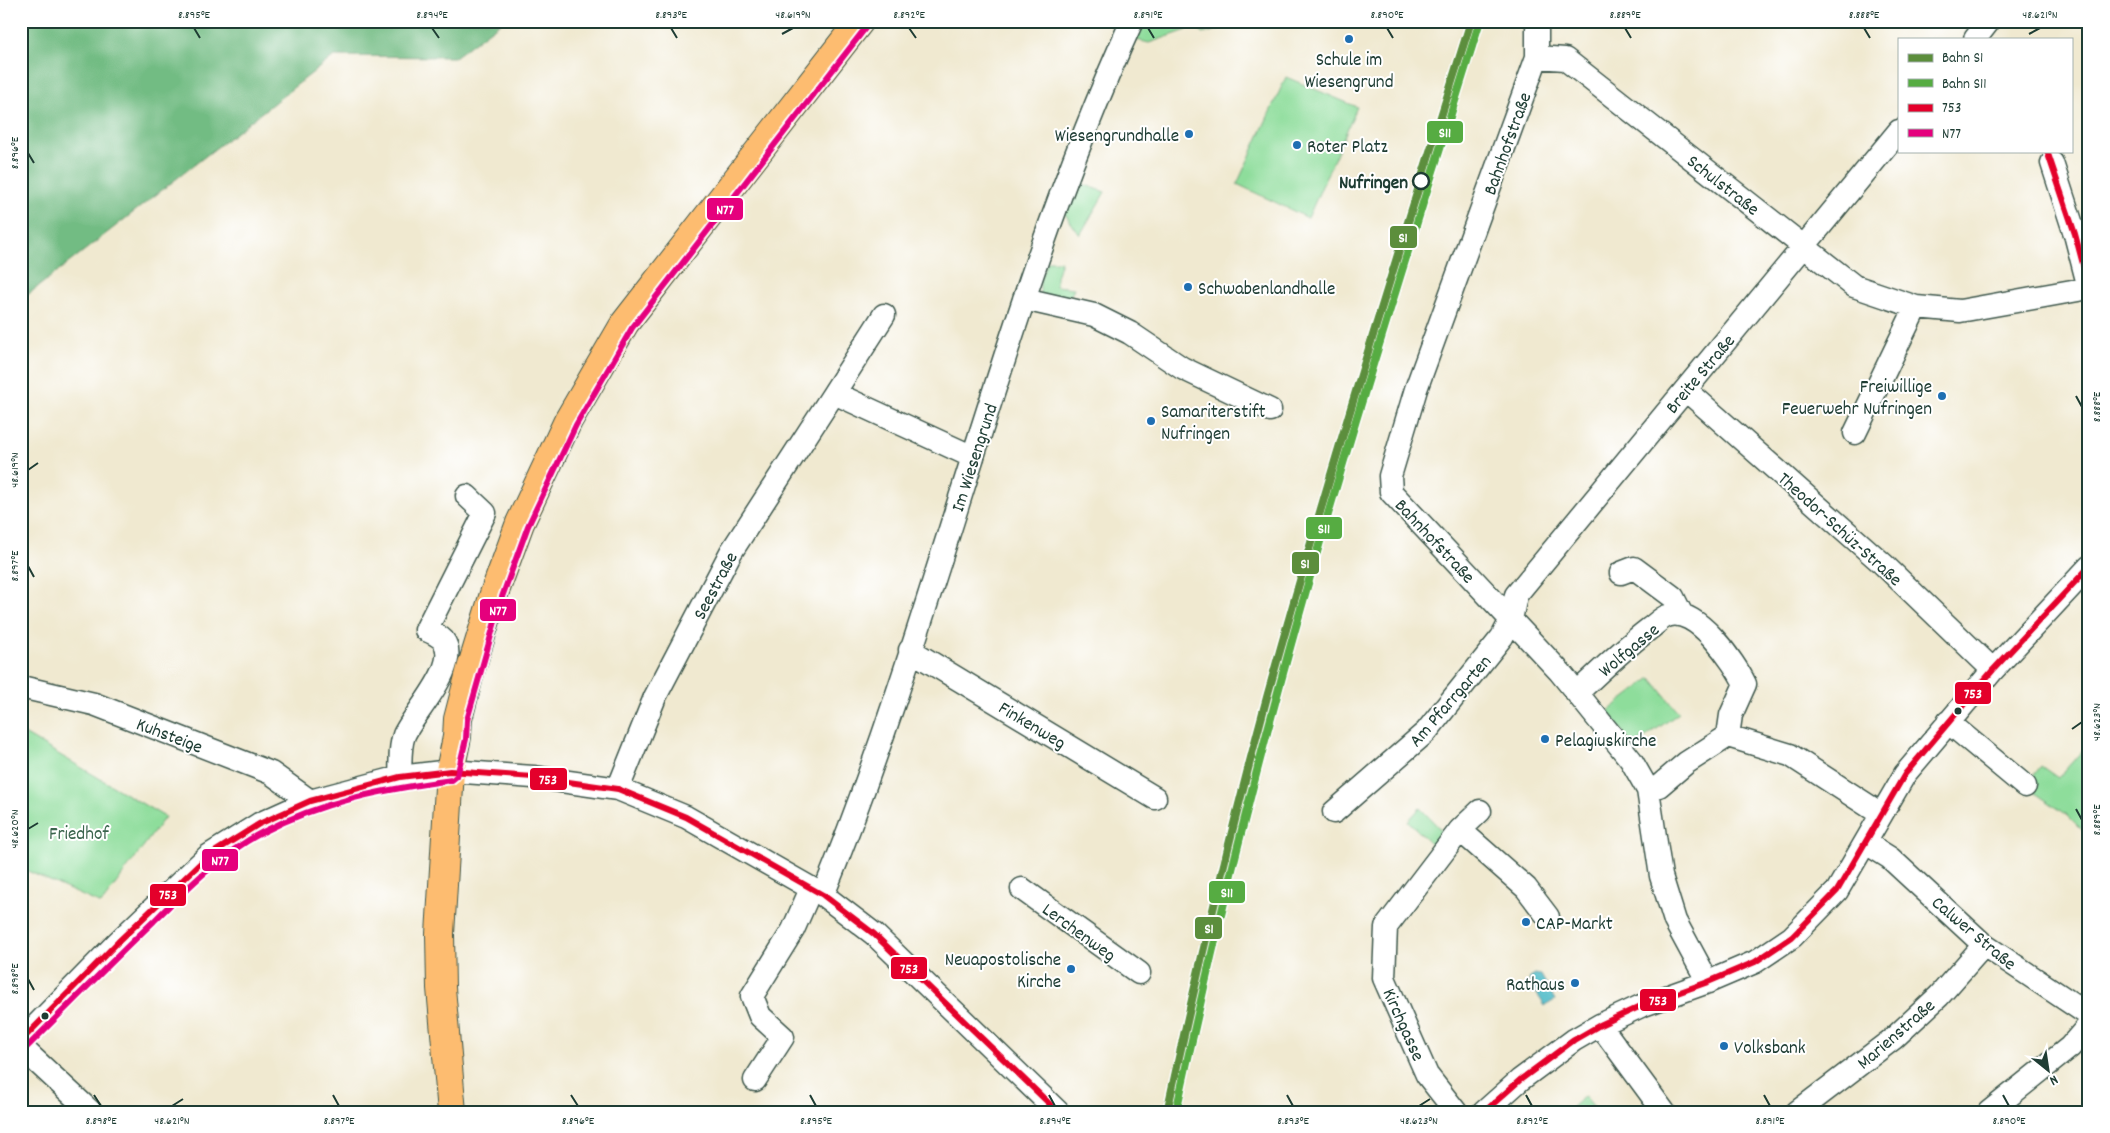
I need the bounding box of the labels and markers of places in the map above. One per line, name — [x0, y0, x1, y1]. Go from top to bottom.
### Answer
marker: Schule im Wiesengrund — [1343, 33, 1355, 45]
place label: Schule im Wiesengrund — [1304, 48, 1394, 97]
place label: Wiesengrundhalle — [1055, 124, 1179, 151]
marker: Wiesengrundhalle — [1183, 128, 1195, 140]
place label: Roter Platz — [1307, 135, 1388, 162]
marker: Roter Platz — [1291, 139, 1303, 151]
place label: Nufringen — [1339, 171, 1408, 198]
marker: Nufringen — [1412, 172, 1430, 190]
place label: Schwabenlandhalle — [1198, 277, 1335, 304]
marker: Schwabenlandhalle — [1182, 281, 1194, 293]
place label: Freiwillige Feuerwehr Nufringen — [1782, 375, 1932, 424]
marker: Freiwillige Feuerwehr Nufringen — [1936, 390, 1948, 402]
place label: Samariterstift Nufringen — [1161, 400, 1265, 449]
marker: Samariterstift Nufringen — [1145, 415, 1157, 427]
unlabelled marker — [1953, 706, 1963, 716]
place label: Pelagiuskirche — [1555, 729, 1656, 756]
marker: Pelagiuskirche — [1539, 733, 1551, 745]
place label: CAP-Markt — [1536, 912, 1613, 939]
marker: CAP-Markt — [1520, 916, 1532, 928]
place label: Neuapostolische Kirche — [945, 948, 1061, 997]
marker: Neuapostolische Kirche — [1065, 963, 1077, 975]
place label: Rathaus — [1506, 973, 1565, 1000]
marker: Rathaus — [1569, 977, 1581, 989]
unlabelled marker — [40, 1011, 50, 1021]
place label: Volksbank — [1734, 1036, 1806, 1063]
marker: Volksbank — [1718, 1040, 1730, 1052]

